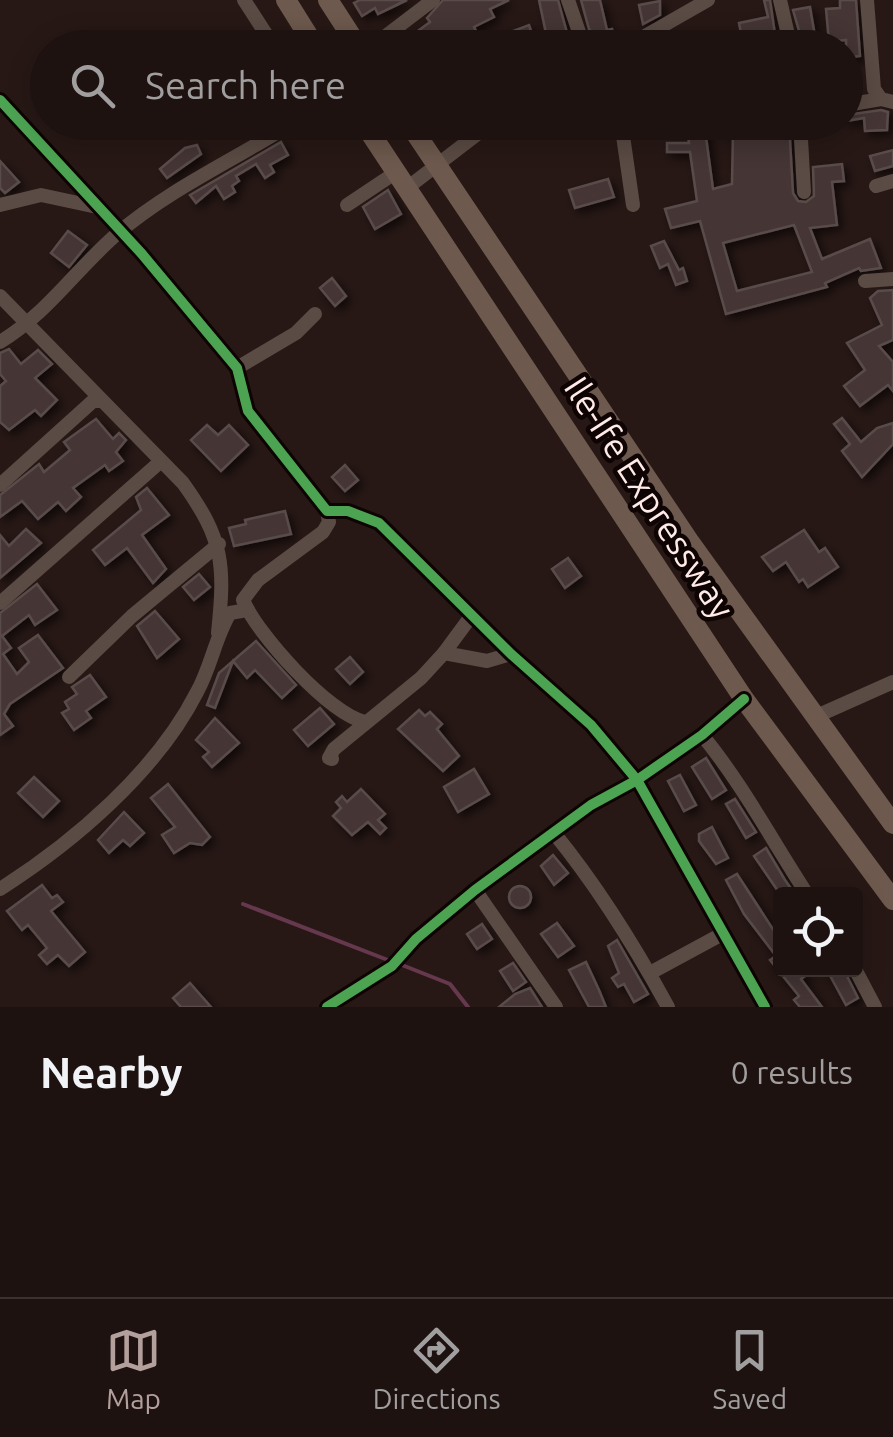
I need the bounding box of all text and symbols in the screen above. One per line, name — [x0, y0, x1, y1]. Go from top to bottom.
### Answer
search box — [30, 30, 863, 140]
icon: search — [65, 58, 120, 113]
text: Search here — [145, 64, 346, 106]
street label: Ile-Ife Expressway — [557, 369, 743, 626]
map controls — [773, 887, 863, 977]
button: locate — [773, 887, 863, 977]
text: Nearby — [40, 1049, 183, 1096]
text: 0 results — [731, 1054, 853, 1090]
tab: Map — [106, 1323, 161, 1414]
tab: Directions — [373, 1323, 501, 1414]
tab: Saved — [713, 1323, 787, 1414]

